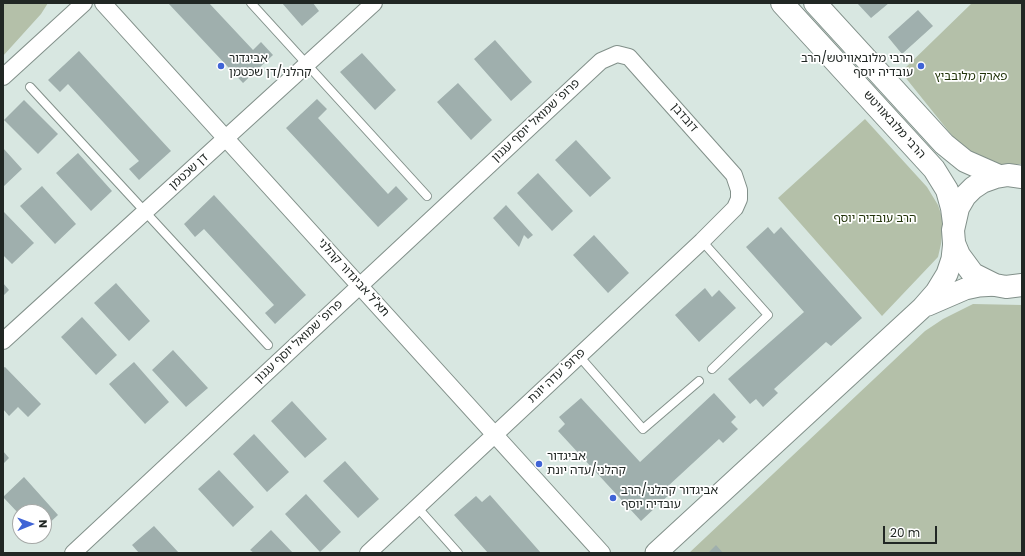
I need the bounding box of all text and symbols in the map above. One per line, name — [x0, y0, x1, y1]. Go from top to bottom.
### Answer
place label: אביגדור קהלני/דן שכטמן — [229, 52, 312, 80]
place label: הרבי מלובאוויטש/הרב עובדיה יוסף — [801, 52, 913, 80]
marker: אביגדור קהלני/דן שכטמן — [216, 61, 226, 71]
marker: הרבי מלובאוויטש/הרב עובדיה יוסף — [916, 61, 926, 71]
park label: פארק מלובביץ — [934, 70, 1008, 84]
street label: פרופ' שמואל יוסף עגנון — [489, 76, 583, 166]
street label: הרבי מלובאוויטש — [860, 88, 928, 162]
street label: דובדבן — [668, 101, 700, 135]
street label: דן שכטמן — [167, 151, 211, 193]
park label: הרב עובדיה יוסף — [833, 212, 917, 226]
street label: תא"ל אביגדור קהלני — [314, 236, 392, 320]
street label: פרופ' שמואל יוסף עגנון — [252, 297, 346, 387]
street label: פרופ' עדה יונת — [525, 346, 589, 406]
place label: אביגדור קהלני/עדה יונת — [547, 450, 626, 478]
marker: אביגדור קהלני/עדה יונת — [534, 459, 544, 469]
place label: אביגדור קהלני/הרב עובדיה יוסף — [621, 484, 718, 512]
marker: אביגדור קהלני/הרב עובדיה יוסף — [608, 493, 618, 503]
north arrow — [12, 504, 52, 544]
scale bar — [885, 518, 939, 544]
text: N — [35, 520, 51, 528]
text: 20 m — [890, 524, 920, 541]

